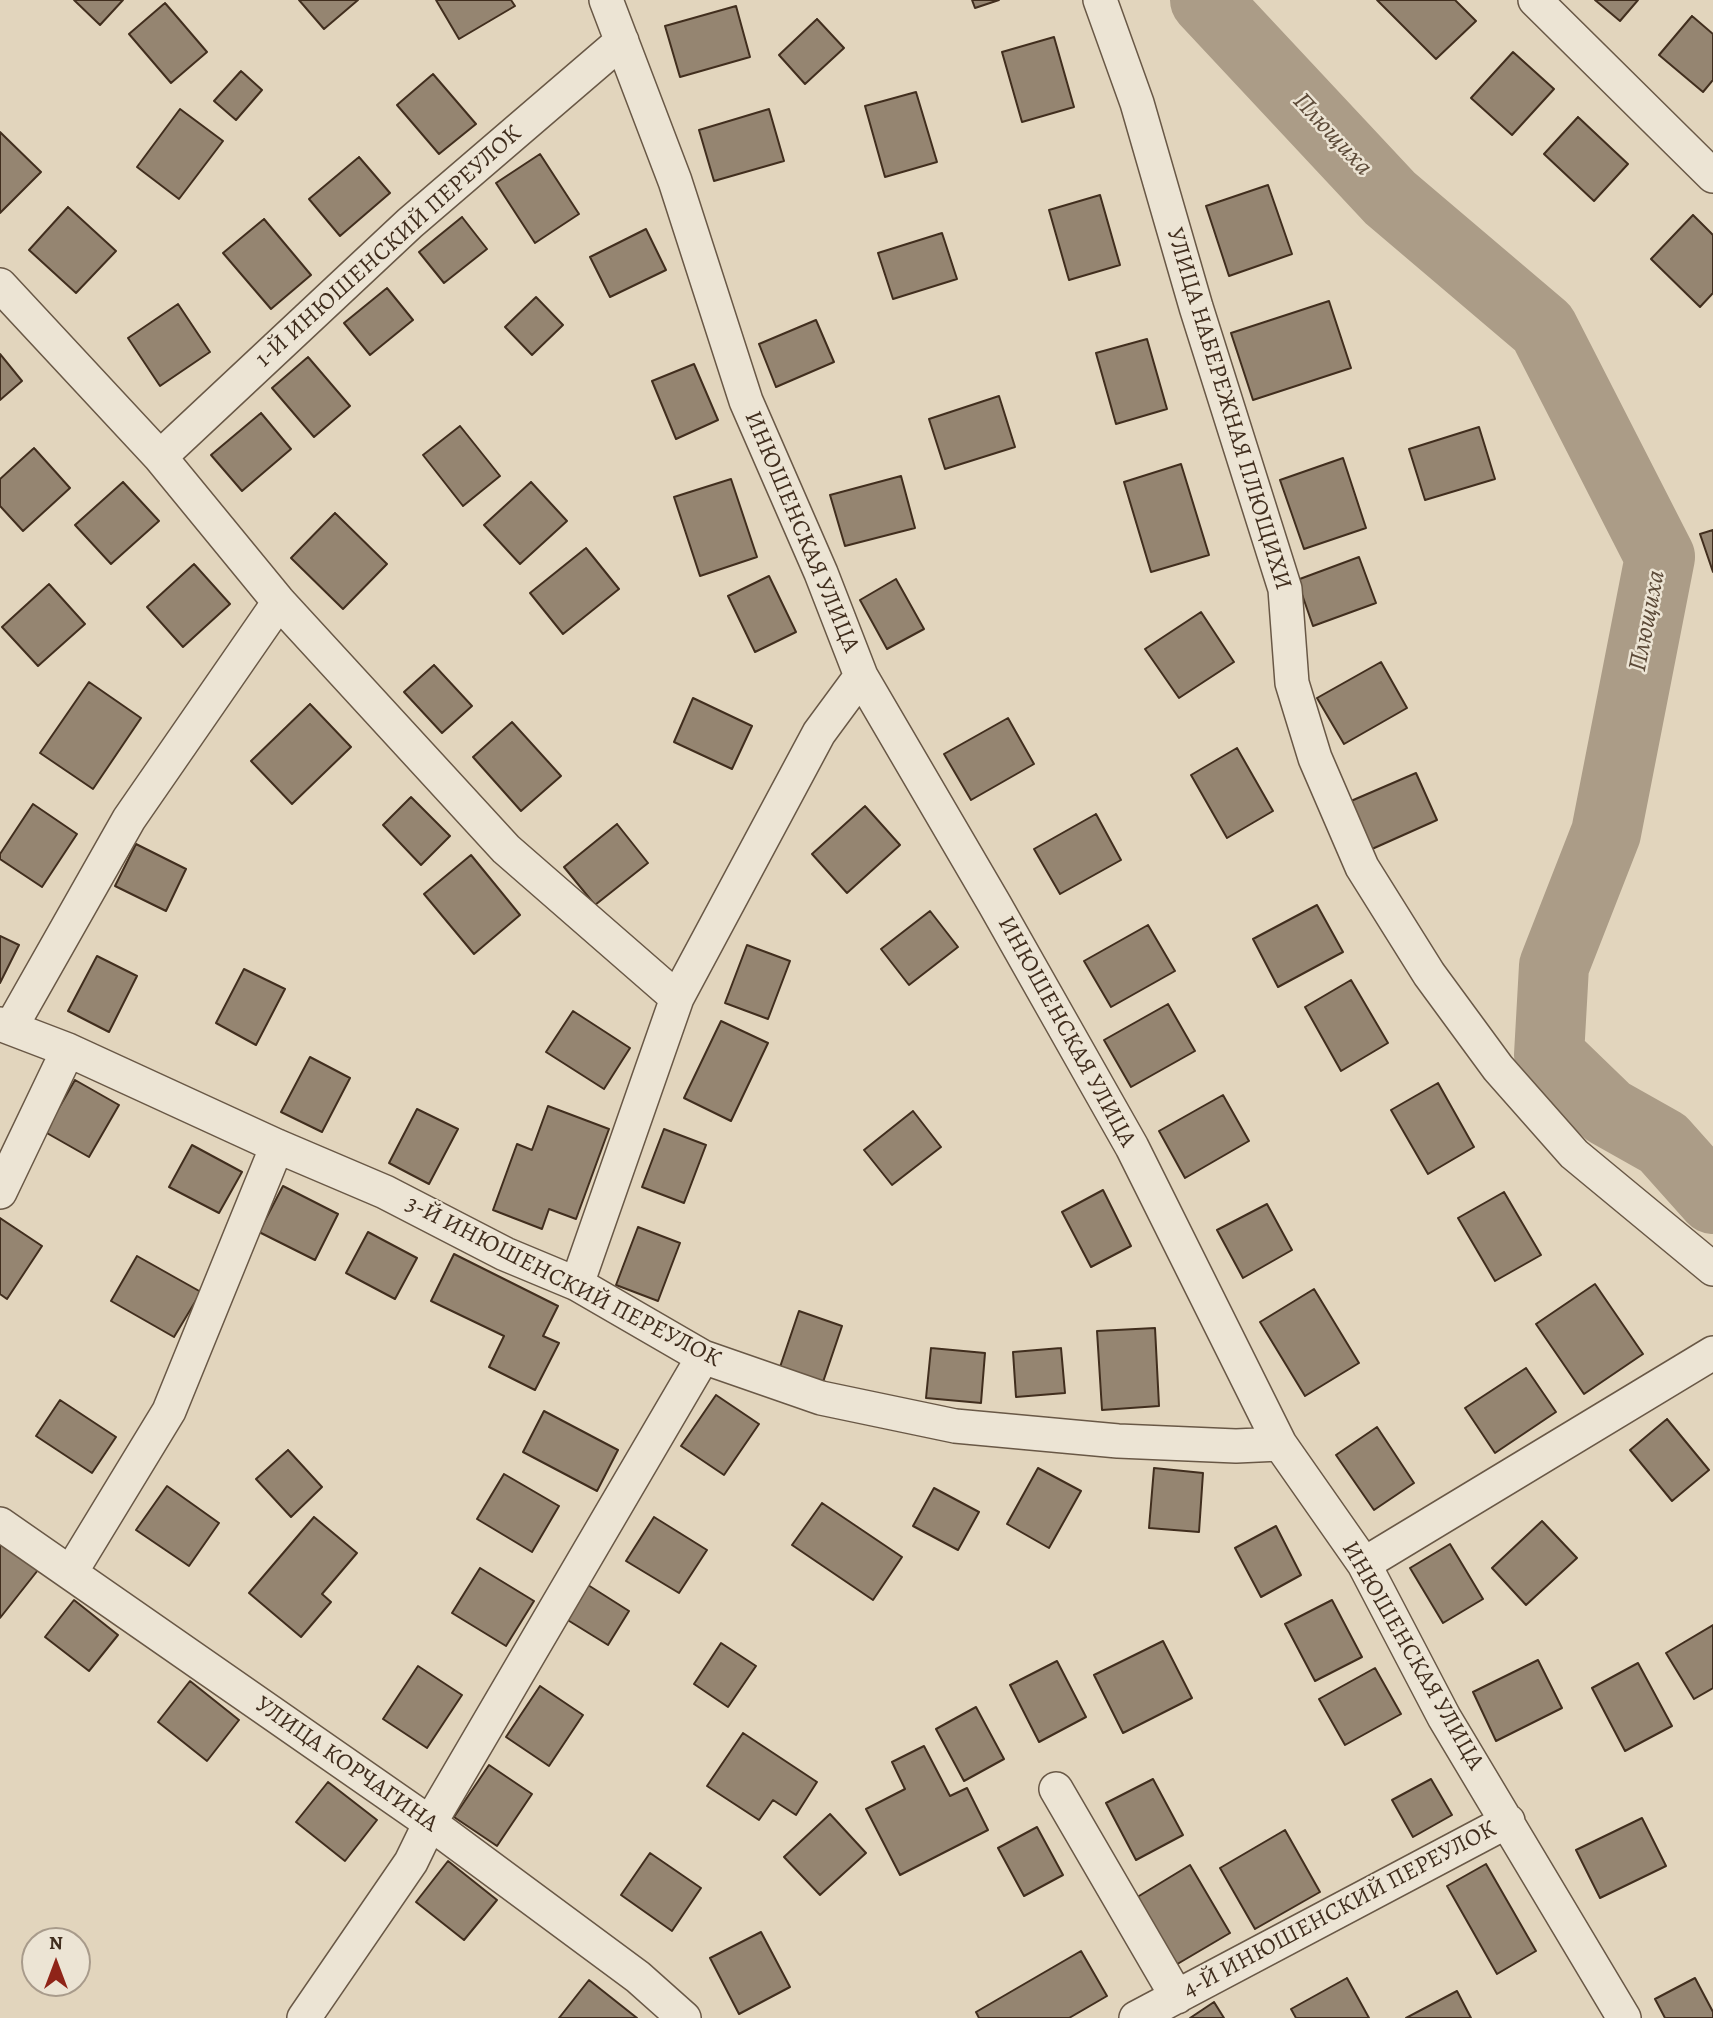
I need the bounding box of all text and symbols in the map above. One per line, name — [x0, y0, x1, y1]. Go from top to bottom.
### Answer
water label: Плющиха — [1286, 87, 1378, 183]
street label: 1-Й ИНЮШЕНСКИЙ ПЕРЕУЛОК — [250, 120, 528, 374]
street label: УЛИЦА НАБЕРЕЖНАЯ ПЛЮЩИХИ — [1159, 225, 1297, 593]
street label: ИНЮШЕНСКАЯ УЛИЦА — [737, 407, 865, 657]
water label: Плющиха — [1623, 568, 1673, 674]
street label: ИНЮШЕНСКАЯ УЛИЦА — [991, 912, 1141, 1152]
street label: 3-Й ИНЮШЕНСКИЙ ПЕРЕУЛОК — [401, 1190, 725, 1374]
street label: ИНЮШЕНСКАЯ УЛИЦА — [1335, 1537, 1489, 1775]
street label: УЛИЦА КОРЧАГИНА — [249, 1691, 443, 1839]
street label: 4-Й ИНЮШЕНСКИЙ ПЕРЕУЛОК — [1179, 1815, 1501, 2005]
north arrow — [21, 1927, 91, 1997]
text: N — [49, 1930, 63, 1956]

